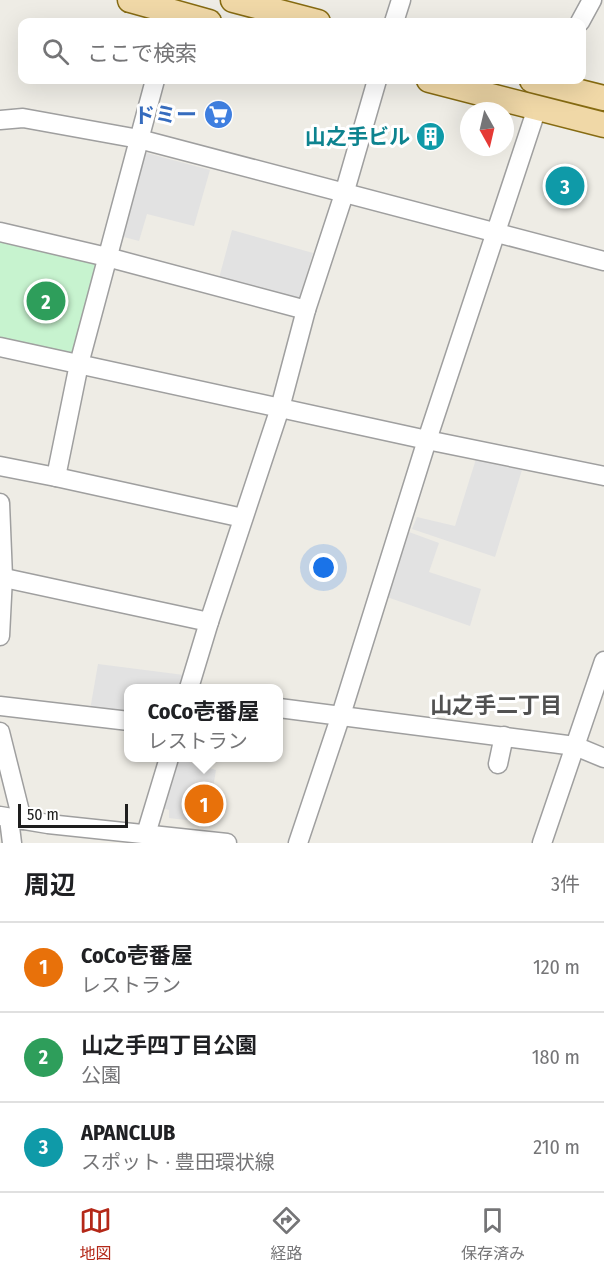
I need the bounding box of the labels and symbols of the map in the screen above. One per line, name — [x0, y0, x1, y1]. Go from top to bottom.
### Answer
supermarket icon: ドミー — [202, 99, 234, 131]
place label: ドミー — [134, 102, 197, 128]
north arrow — [460, 102, 514, 156]
building icon: 山之手ビル — [415, 121, 447, 153]
place label: 山之手ビル — [305, 124, 410, 150]
pin: 3 — [546, 164, 584, 208]
pin: 2 — [26, 278, 66, 324]
your location — [309, 553, 338, 582]
district label: 山之手二丁目 — [430, 692, 562, 719]
pin: 1 — [184, 782, 224, 826]
scale bar — [18, 801, 128, 828]

